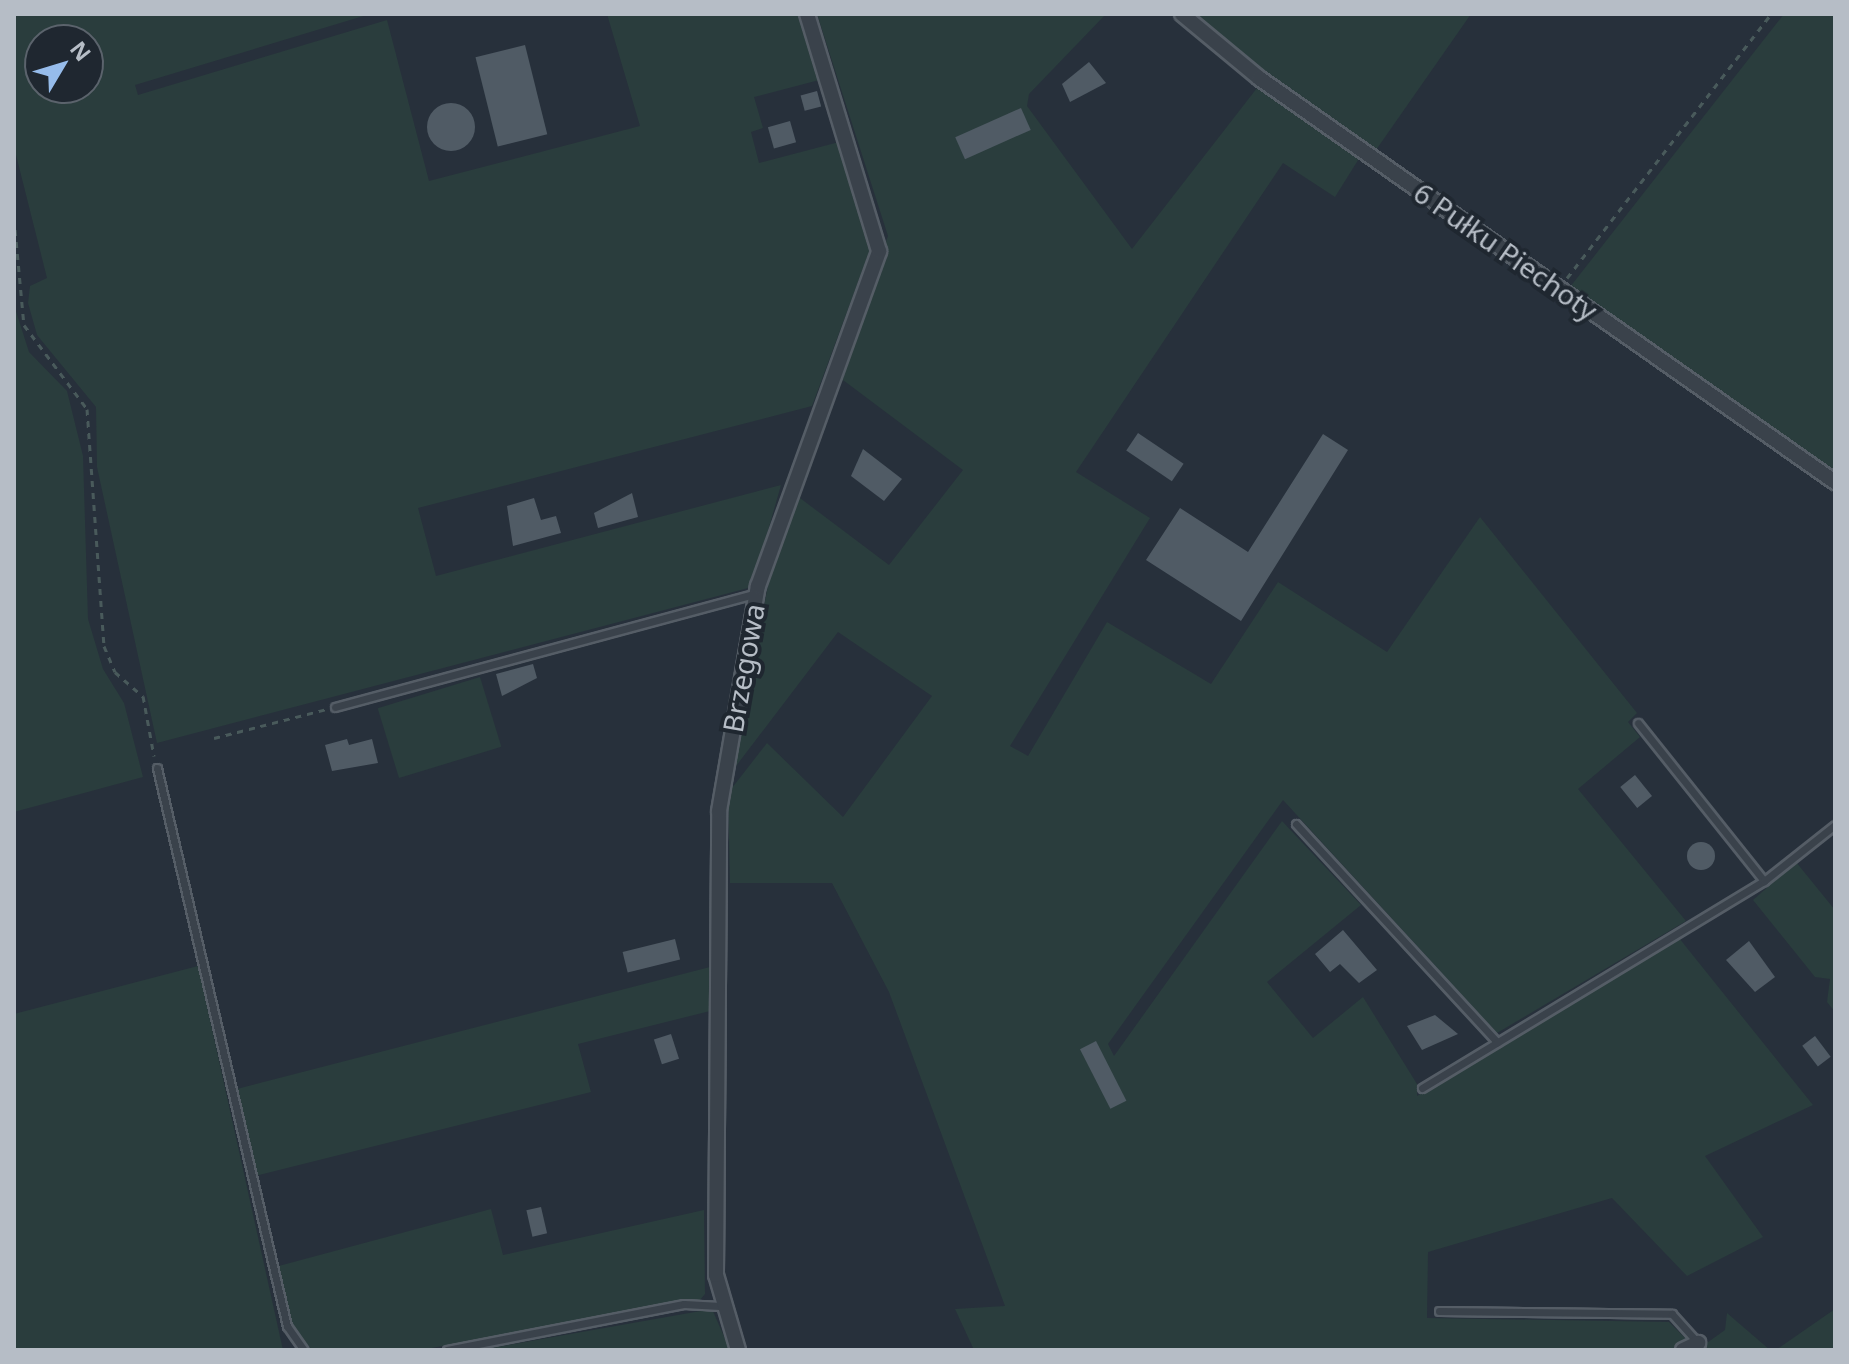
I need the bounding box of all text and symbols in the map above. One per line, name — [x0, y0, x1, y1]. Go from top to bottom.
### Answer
north arrow — [24, 24, 104, 104]
text: N — [64, 34, 99, 67]
street label: 6 Pułku Piechoty — [1408, 175, 1604, 327]
street label: Brzegowa — [715, 601, 771, 735]

